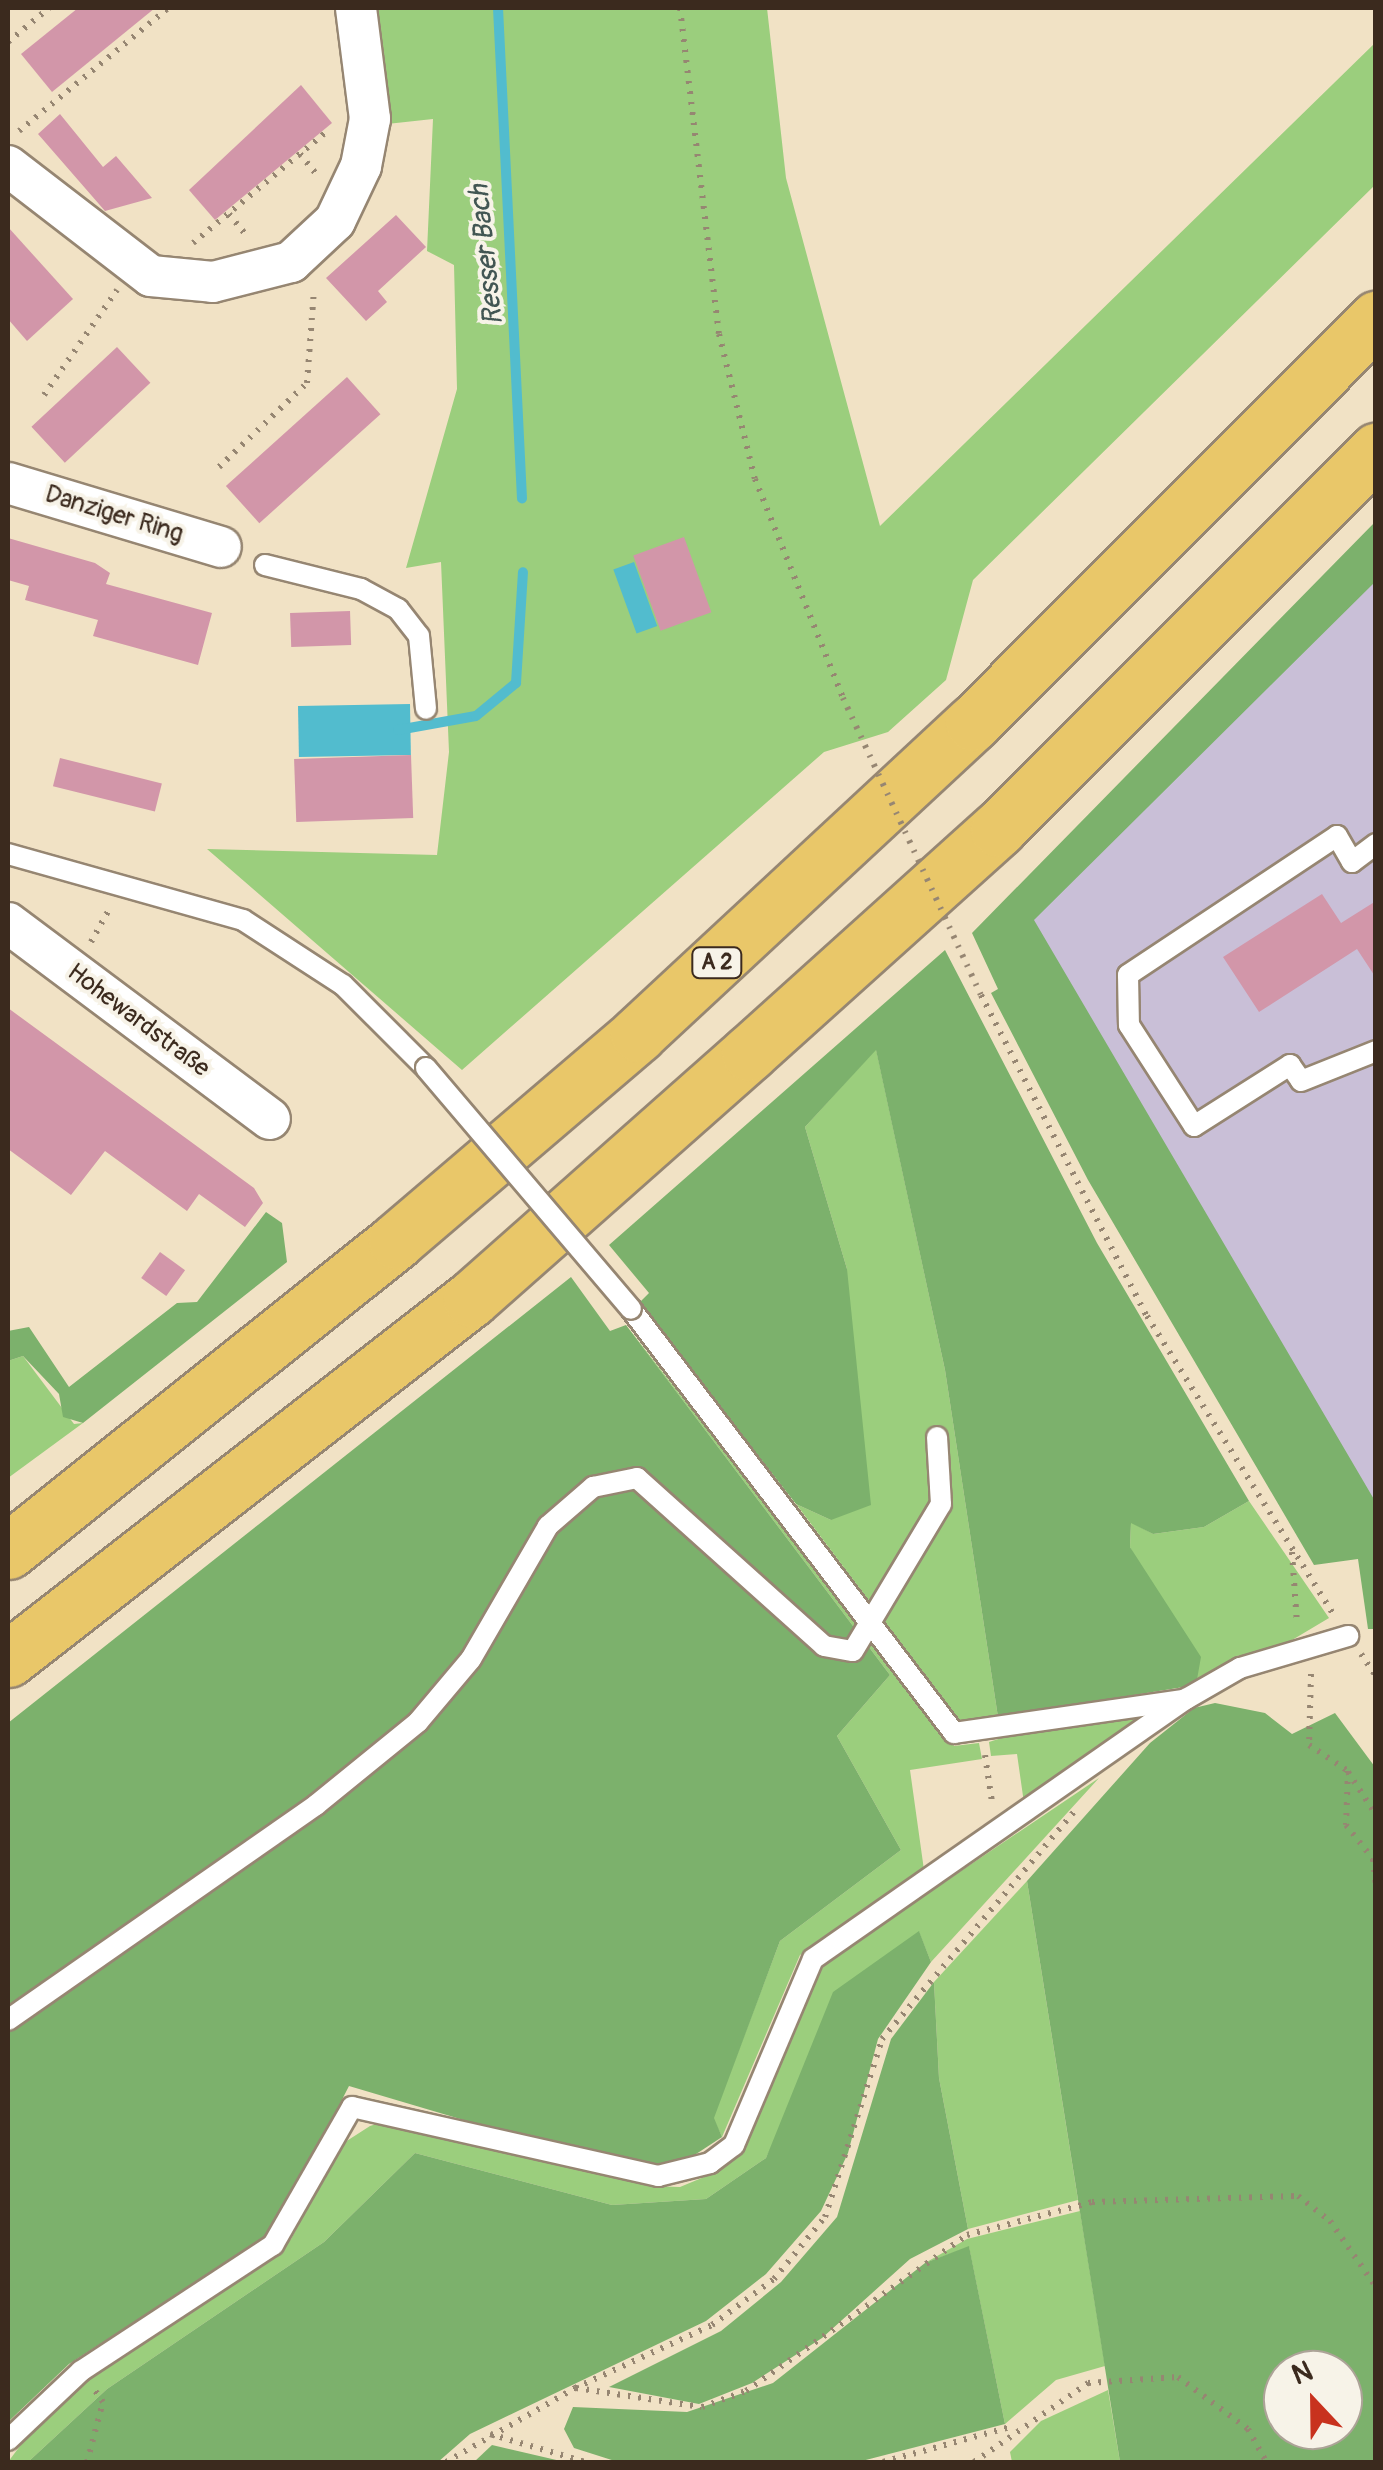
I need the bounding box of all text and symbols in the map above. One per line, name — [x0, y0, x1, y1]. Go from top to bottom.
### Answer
water label: Resser Bach — [463, 183, 511, 327]
street label: Danziger Ring — [41, 480, 187, 550]
road number: A 2 — [690, 946, 744, 980]
street label: Hohewardstraße — [61, 958, 215, 1084]
north arrow — [1263, 2350, 1363, 2450]
text: N — [1287, 2354, 1318, 2393]

